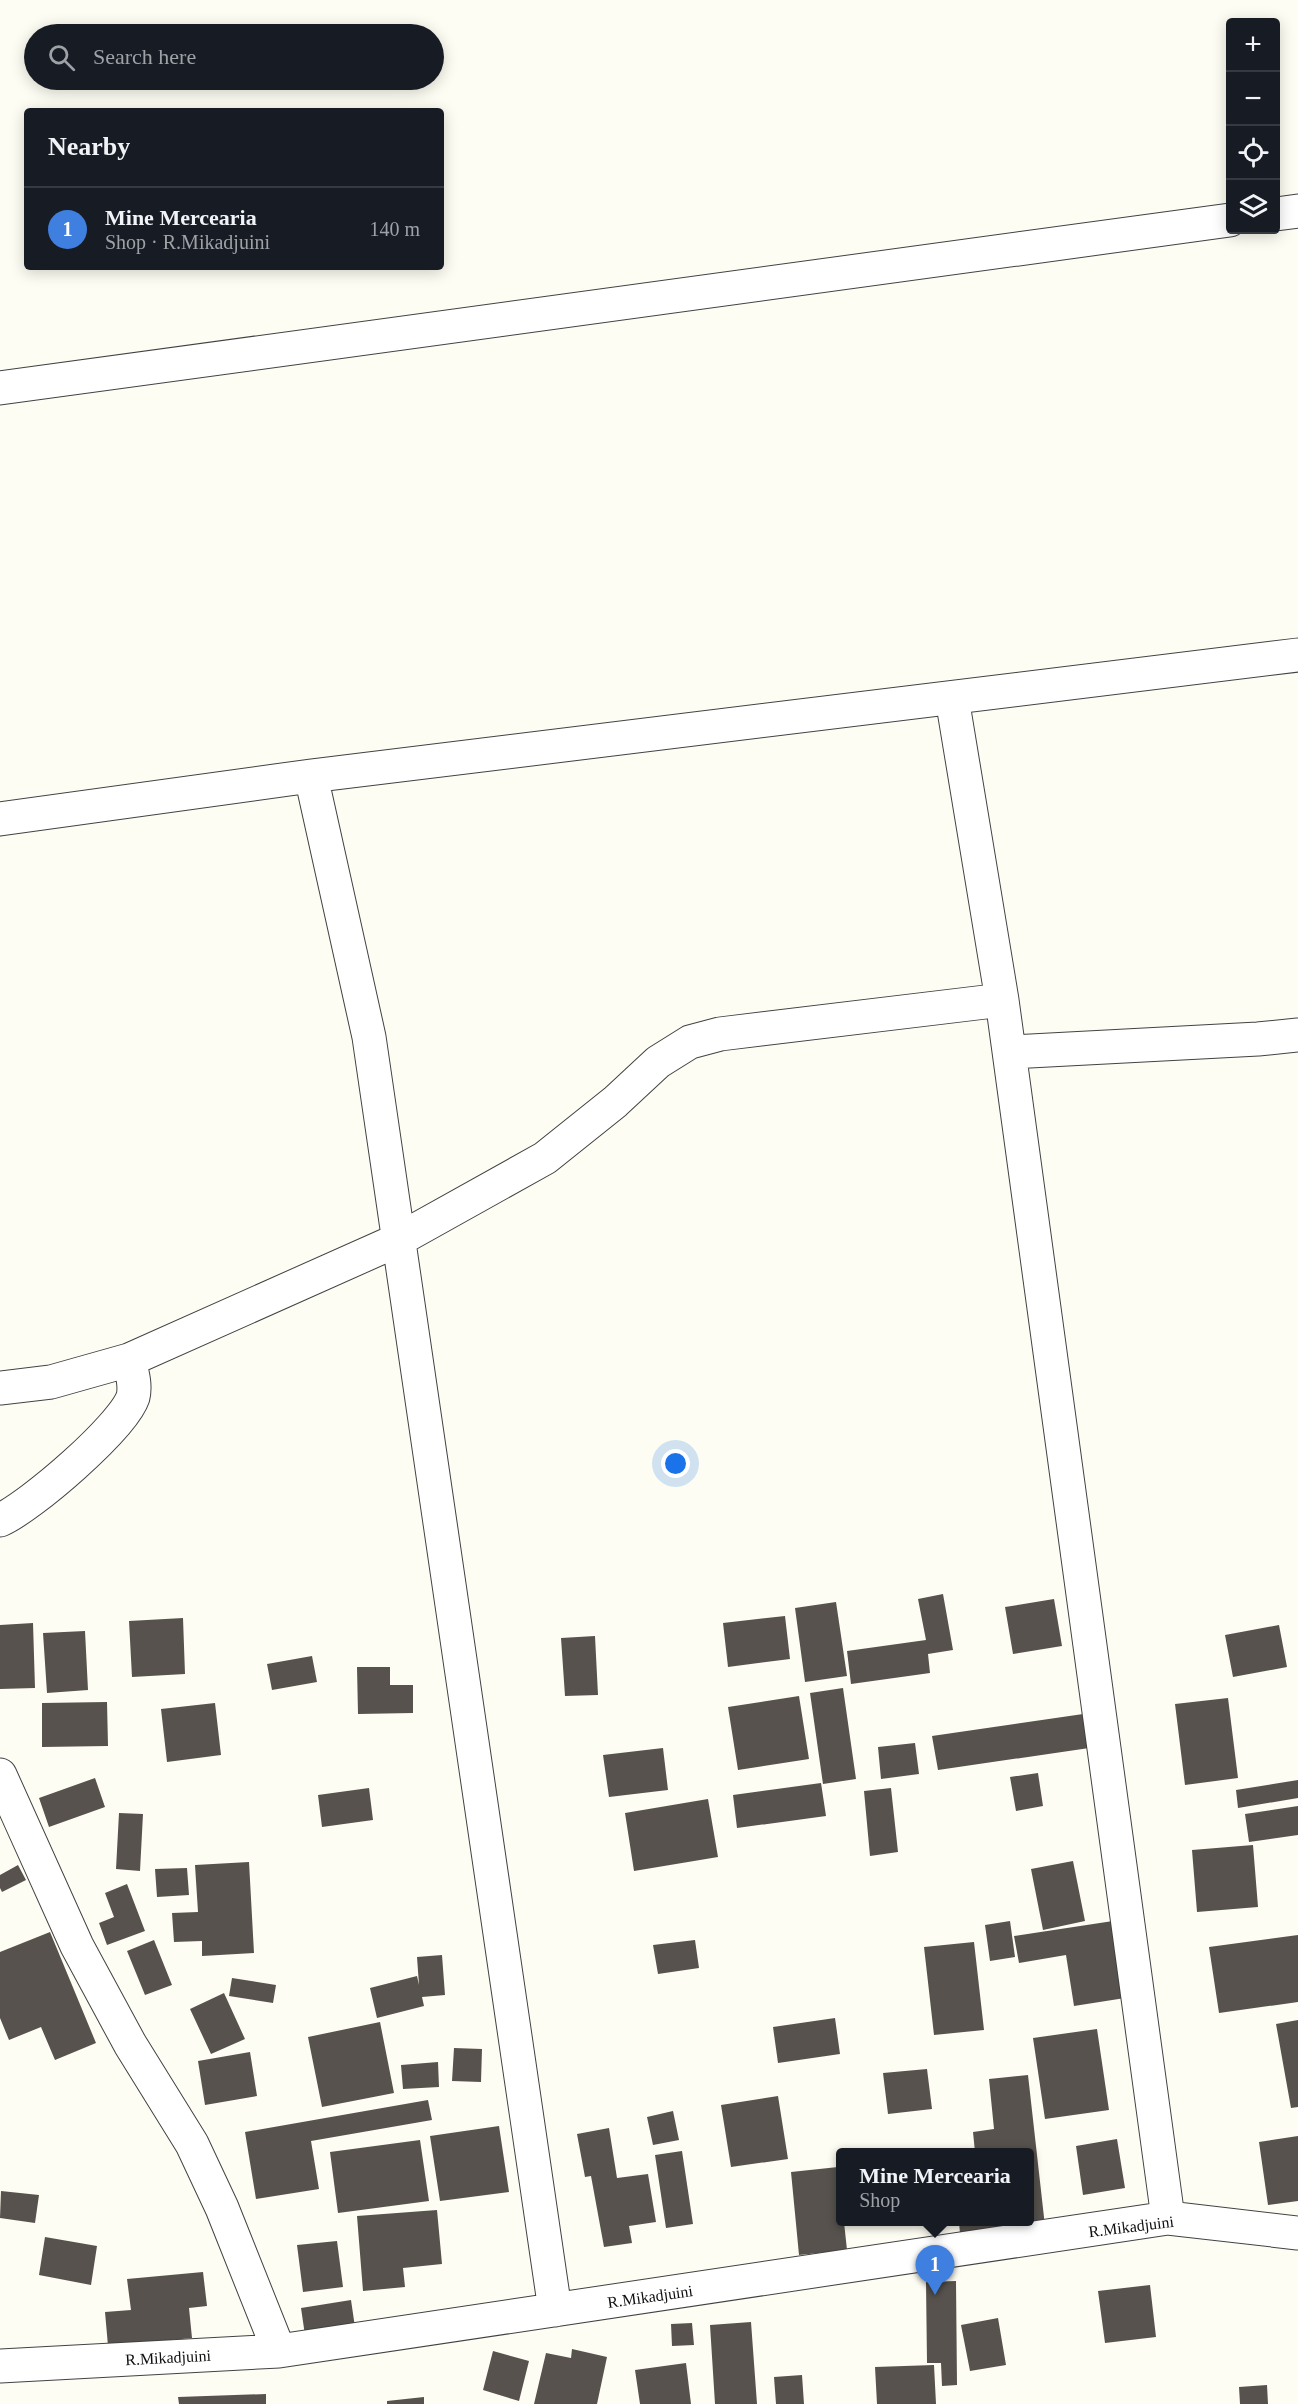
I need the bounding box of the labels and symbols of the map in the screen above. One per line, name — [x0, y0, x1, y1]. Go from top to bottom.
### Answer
your location — [661, 1449, 690, 1478]
street label: R.Mikadjuini — [1087, 2213, 1175, 2241]
pin: 1 — [916, 2246, 954, 2295]
street label: R.Mikadjuini — [606, 2282, 694, 2312]
street label: R.Mikadjuini — [125, 2347, 212, 2369]

